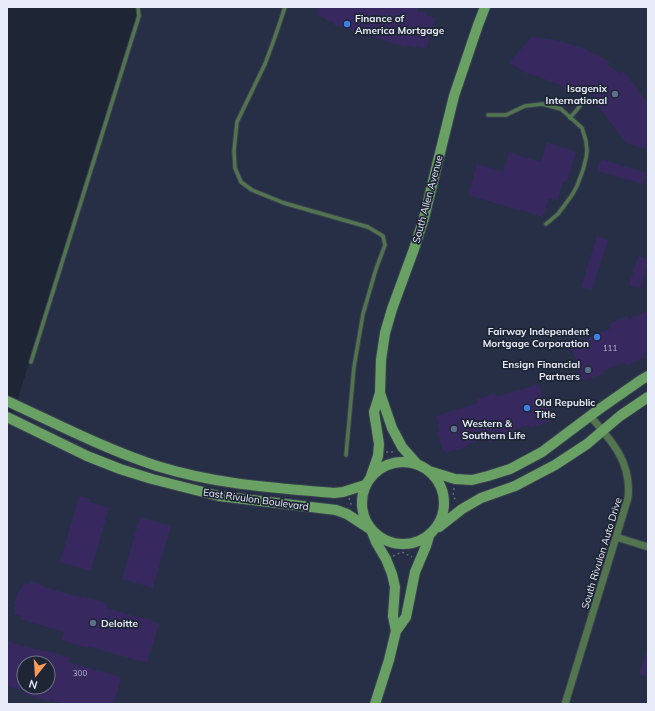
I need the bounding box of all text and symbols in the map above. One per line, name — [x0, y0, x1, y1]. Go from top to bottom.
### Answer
place label: Finance of America Mortgage — [355, 12, 445, 37]
marker: Finance of America Mortgage — [342, 19, 352, 29]
place label: Isagenix International — [546, 82, 607, 107]
marker: Isagenix International — [610, 89, 620, 99]
street label: South Allen Avenue — [409, 154, 445, 245]
place label: Fairway Independent Mortgage Corporation — [483, 325, 589, 350]
marker: Fairway Independent Mortgage Corporation — [592, 332, 602, 342]
house number: 111 — [603, 343, 617, 353]
place label: Ensign Financial Partners — [502, 358, 580, 383]
marker: Ensign Financial Partners — [583, 365, 593, 375]
place label: Old Republic Title — [535, 396, 595, 421]
marker: Old Republic Title — [522, 403, 532, 413]
place label: Western & Southern Life — [462, 417, 526, 442]
marker: Western & Southern Life — [449, 424, 459, 434]
street label: East Rivulon Boulevard — [202, 486, 310, 513]
street label: South Rivulon Auto Drive — [578, 496, 625, 610]
place label: Deloitte — [101, 617, 138, 630]
marker: Deloitte — [88, 618, 98, 628]
north arrow — [16, 655, 56, 695]
house number: 300 — [73, 668, 87, 678]
text: N — [27, 677, 39, 692]

